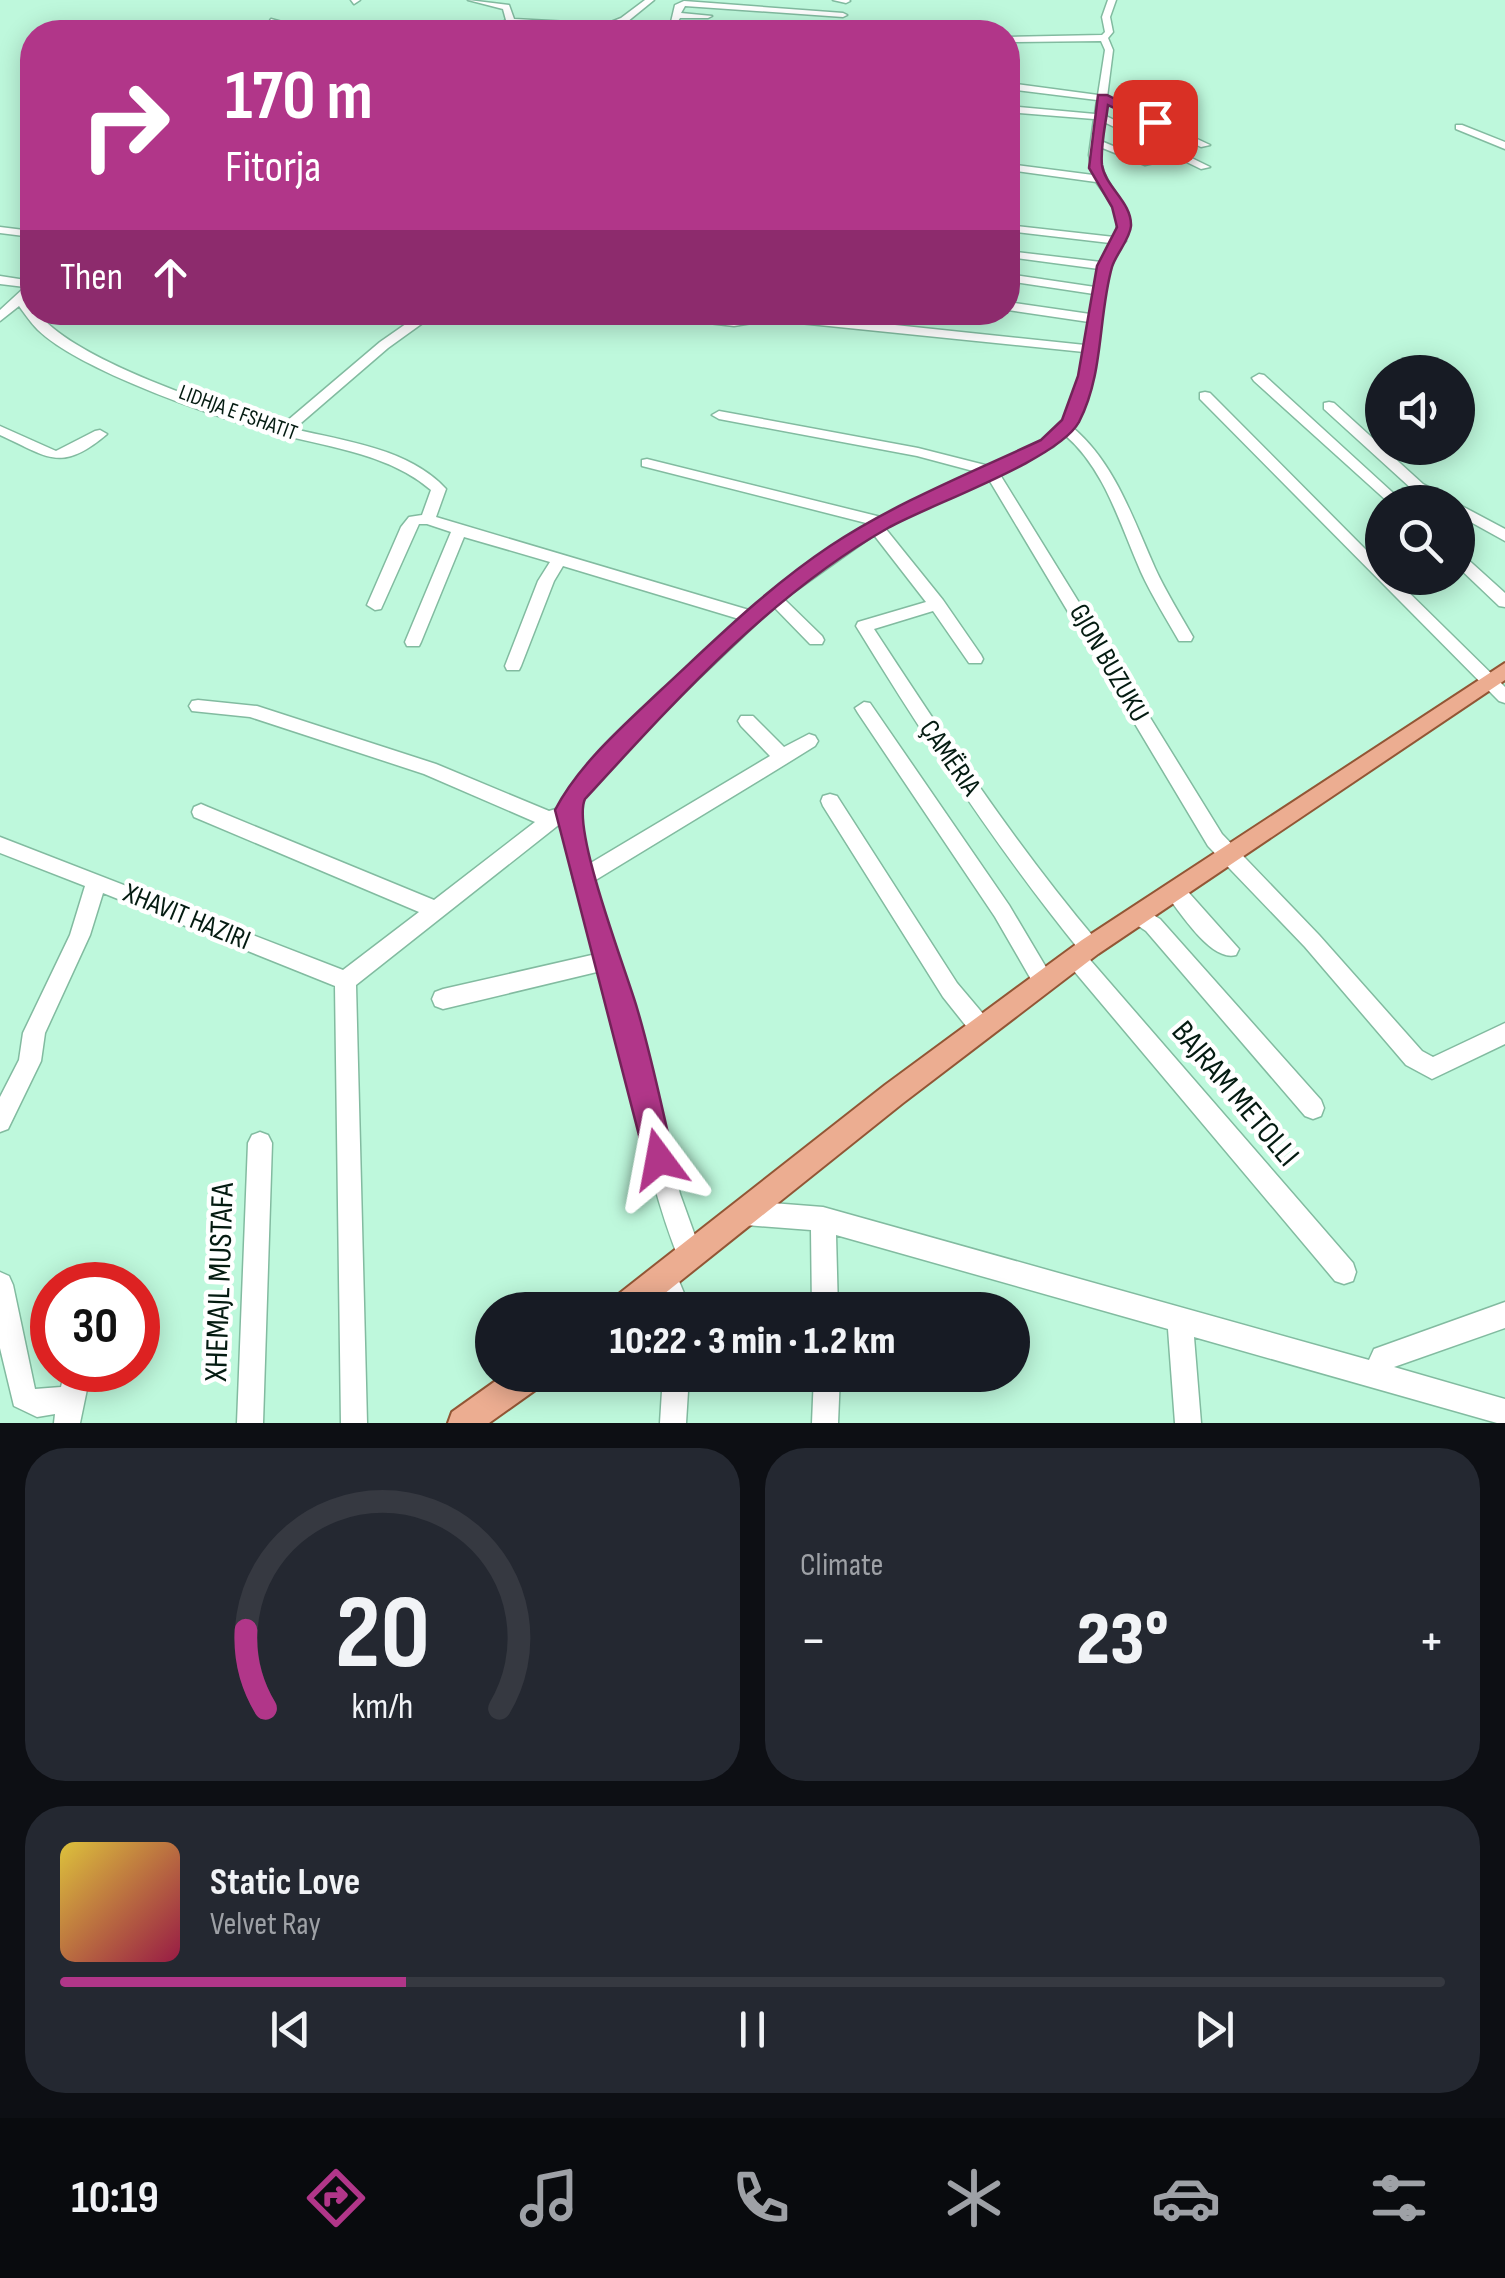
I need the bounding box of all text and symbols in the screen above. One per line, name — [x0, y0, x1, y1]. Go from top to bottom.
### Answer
text: 170 m — [225, 55, 373, 139]
icon: right — [60, 60, 190, 190]
pin — [1113, 80, 1198, 165]
icon: arrive — [1128, 95, 1183, 150]
text: Fitorja — [225, 140, 321, 195]
icon: ahead — [143, 250, 198, 305]
text: Then — [60, 255, 123, 300]
map controls — [1365, 355, 1475, 595]
button: sound — [1365, 355, 1475, 465]
street label: LIDHJA E FSHATIT — [175, 379, 301, 447]
button: search — [1365, 485, 1475, 595]
street label: GJON BUZUKU — [1062, 598, 1156, 728]
street label: ÇAMËRIA — [912, 714, 988, 803]
street label: XHAVIT HAZIRI — [118, 876, 255, 957]
street label: BAJRAM METOLLI — [1163, 1013, 1307, 1175]
position arrow — [607, 1107, 711, 1211]
street label: XHEMAJL MUSTAFA — [197, 1182, 243, 1383]
speed limit sign: 30 — [30, 1262, 160, 1392]
text: 10:22 · 3 min · 1.2 km — [610, 1319, 895, 1364]
text: Climate — [800, 1546, 883, 1585]
text: 20 — [335, 1572, 430, 1697]
text: 23° — [1076, 1595, 1169, 1686]
text: − — [800, 1608, 827, 1675]
text: + — [1418, 1608, 1445, 1675]
text: km/h — [352, 1686, 413, 1729]
text: Static Love — [210, 1860, 360, 1905]
text: Velvet Ray — [210, 1905, 321, 1944]
icon: previous — [263, 2002, 318, 2057]
icon: pause — [725, 2002, 780, 2057]
icon: next — [1187, 2002, 1242, 2057]
icon: directions — [301, 2163, 371, 2233]
icon: music — [514, 2163, 584, 2233]
icon: phone — [726, 2163, 796, 2233]
icon: climate — [939, 2163, 1009, 2233]
icon: car — [1151, 2163, 1221, 2233]
icon: filters — [1364, 2163, 1434, 2233]
text: 10:19 — [71, 2171, 159, 2226]

